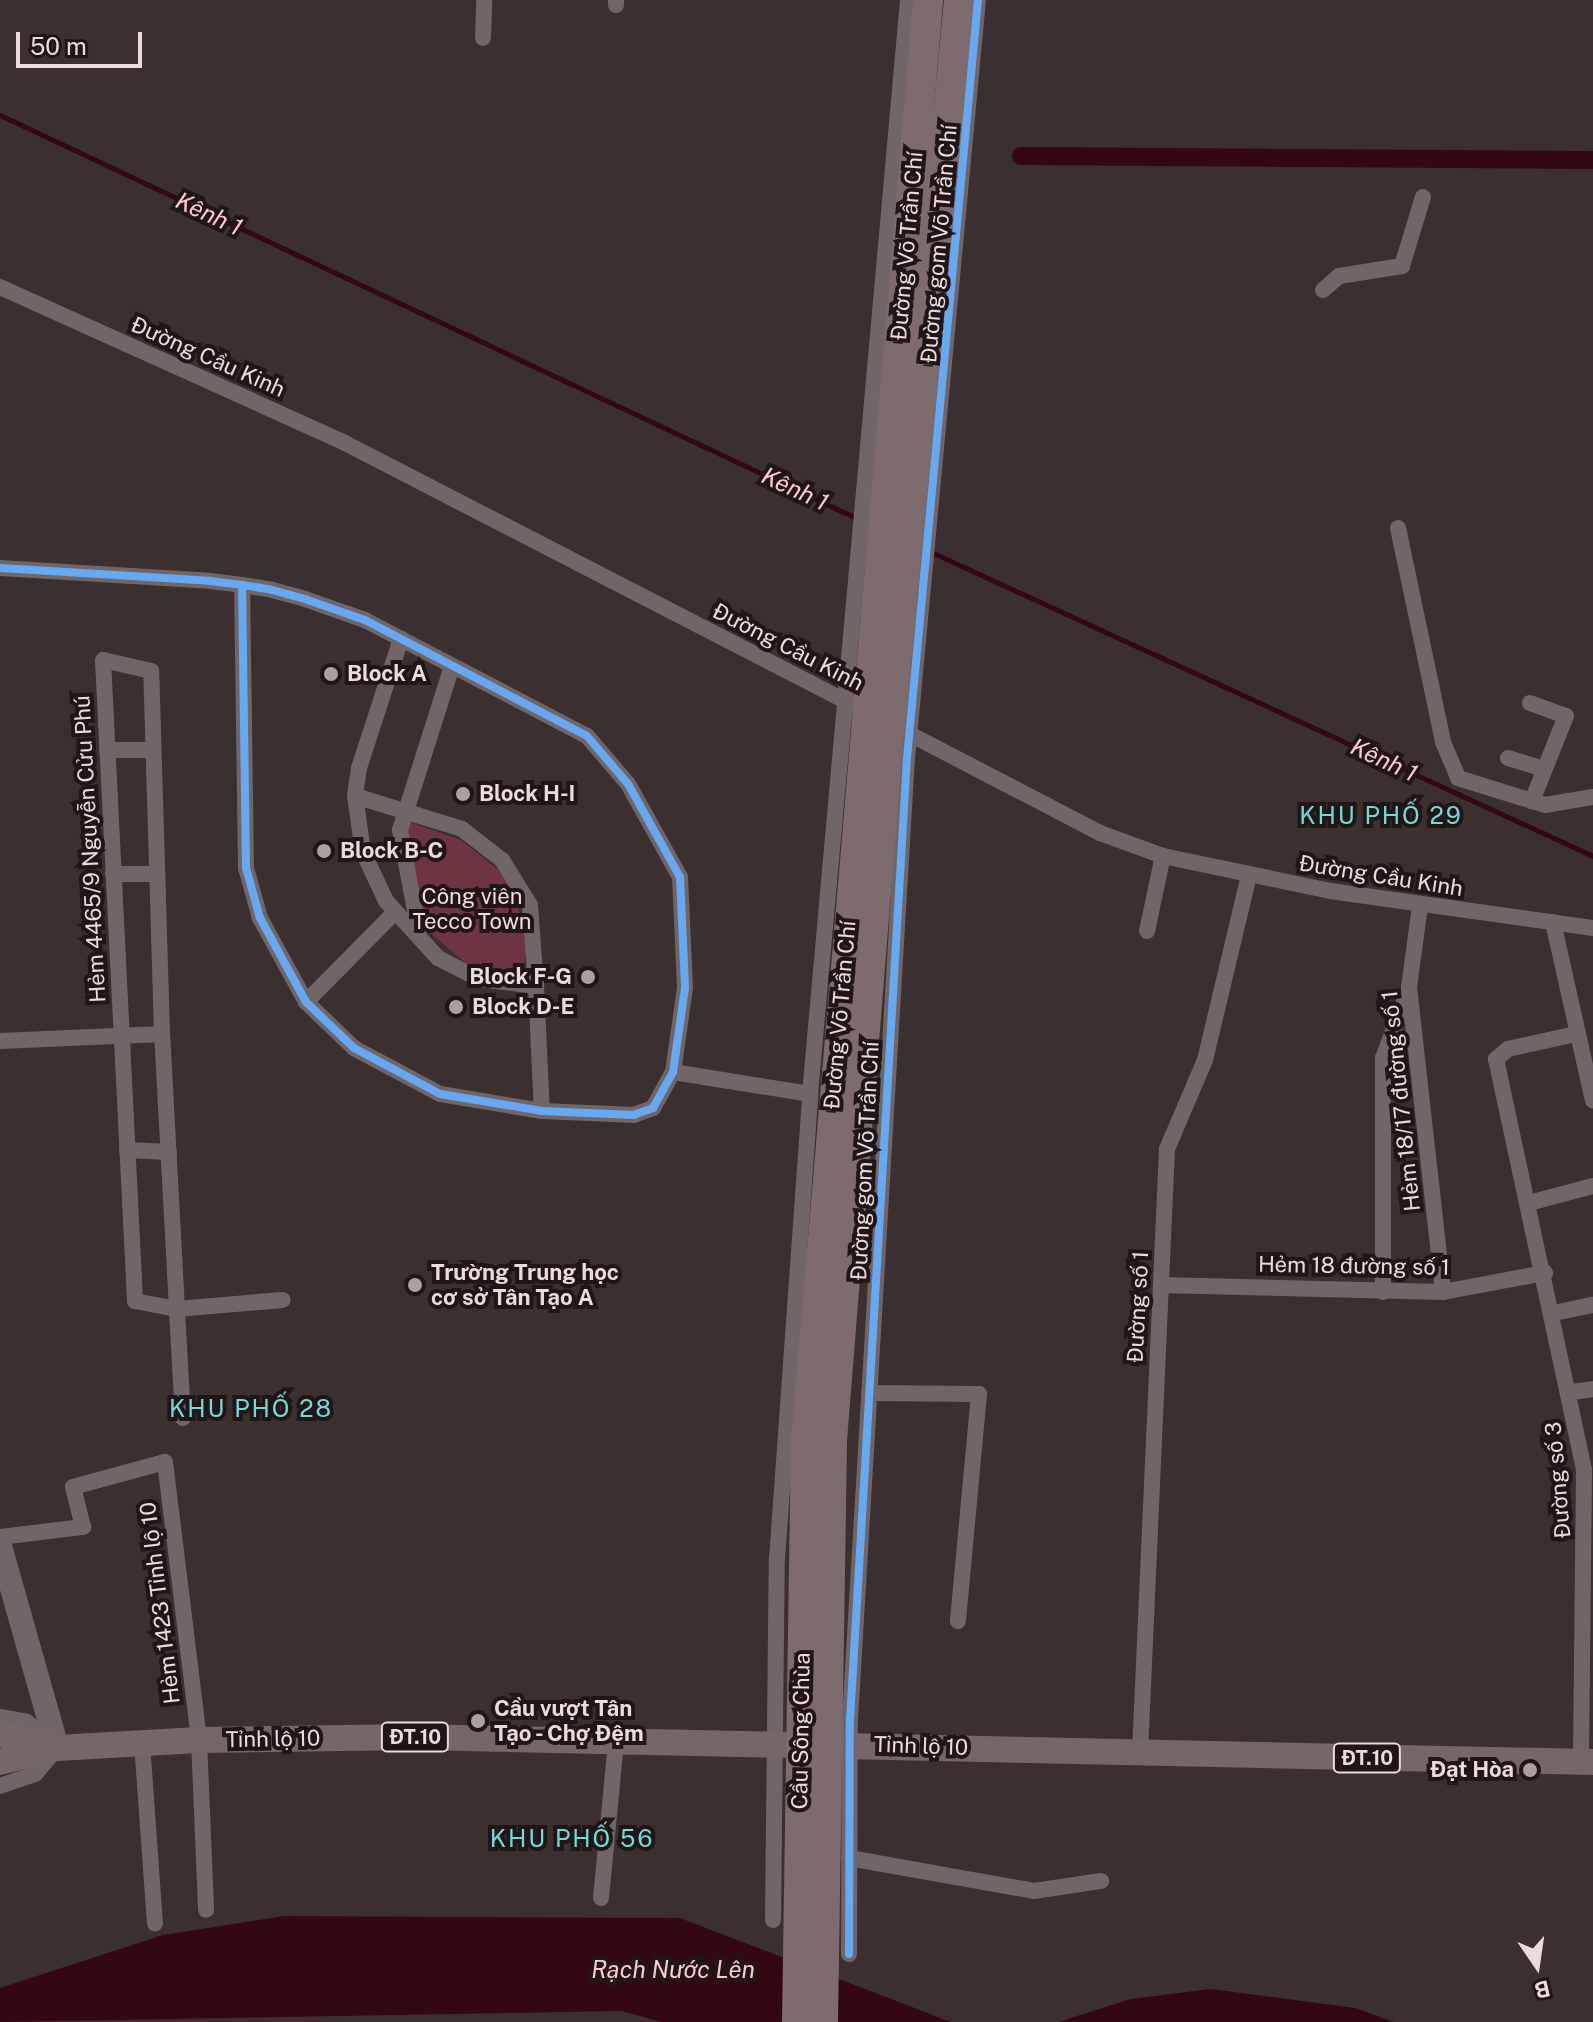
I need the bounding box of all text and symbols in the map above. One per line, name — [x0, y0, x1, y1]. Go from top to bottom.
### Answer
scale bar — [20, 16, 146, 66]
text: 50 m — [30, 32, 87, 60]
street label: Đường gom Võ Trần Chí — [915, 123, 963, 365]
street label: Đường Võ Trần Chí — [886, 150, 928, 342]
water label: Kênh 1 — [171, 186, 247, 242]
street label: Đường Cầu Kinh — [127, 311, 289, 403]
water label: Kênh 1 — [757, 461, 833, 517]
street label: Đường Cầu Kinh — [708, 598, 868, 696]
place label: Block A — [347, 661, 427, 687]
marker: Block A — [322, 665, 340, 683]
street label: Hẻm 4465/9 Nguyễn Cửu Phú — [69, 695, 111, 1003]
water label: Kênh 1 — [1346, 732, 1422, 788]
place label: Block H-I — [479, 781, 575, 807]
marker: Block H-I — [454, 785, 472, 803]
district label: KHU PHỐ 29 — [1299, 802, 1463, 830]
place label: Block B-C — [340, 838, 443, 864]
marker: Block B-C — [315, 842, 333, 860]
street label: Đường Cầu Kinh — [1297, 850, 1465, 902]
park label: Công viên Tecco Town — [412, 883, 532, 934]
street label: Đường Võ Trần Chí — [819, 919, 861, 1111]
place label: Block F-G — [469, 964, 572, 990]
marker: Block F-G — [579, 968, 597, 986]
street label: Hẻm 18/17 đường số 1 — [1376, 989, 1426, 1213]
place label: Block D-E — [472, 994, 574, 1020]
marker: Block D-E — [447, 998, 465, 1016]
street label: Đường gom Võ Trần Chí — [846, 1040, 884, 1282]
street label: Đường số 1 — [1122, 1250, 1154, 1364]
street label: Hẻm 18 đường số 1 — [1258, 1251, 1450, 1281]
place label: Trường Trung học cơ sở Tân Tạo A — [431, 1259, 619, 1310]
marker: Trường Trung học cơ sở Tân Tạo A — [406, 1276, 424, 1294]
district label: KHU PHỐ 28 — [169, 1395, 333, 1423]
street label: Đường số 3 — [1540, 1420, 1576, 1540]
street label: Hẻm 1423 Tỉnh lộ 10 — [134, 1500, 186, 1706]
street label: Cầu Sông Chùa — [786, 1652, 816, 1810]
place label: Cầu vượt Tân Tạo - Chợ Đệm — [494, 1695, 647, 1746]
marker: Cầu vượt Tân Tạo - Chợ Đệm — [469, 1712, 487, 1730]
road number: ĐT.10 — [379, 1721, 451, 1753]
street label: Tỉnh lộ 10 — [225, 1725, 321, 1753]
street label: Tỉnh lộ 10 — [873, 1731, 969, 1761]
road number: ĐT.10 — [1331, 1742, 1403, 1774]
place label: Đạt Hòa — [1430, 1757, 1514, 1783]
marker: Đạt Hòa — [1521, 1761, 1539, 1779]
district label: KHU PHỐ 56 — [490, 1825, 654, 1853]
north arrow — [1497, 1926, 1577, 2006]
water label: Rạch Nước Lên — [591, 1956, 755, 1984]
text: B — [1532, 1975, 1553, 2004]

